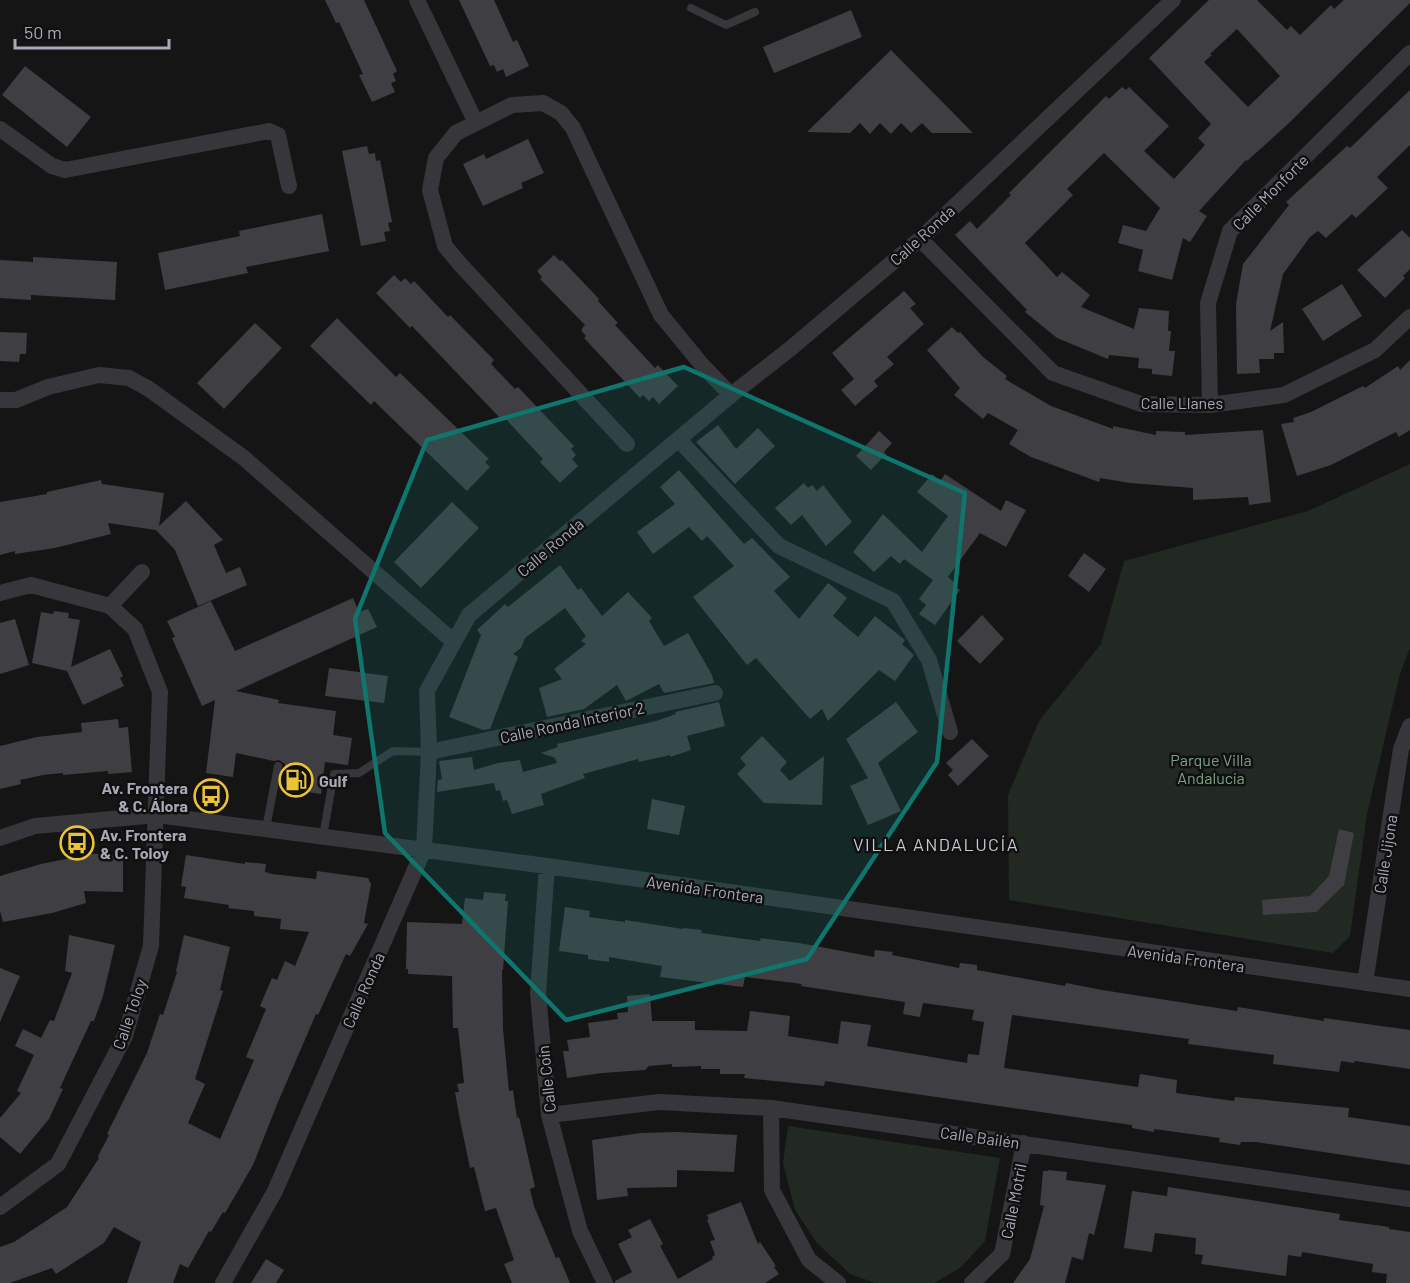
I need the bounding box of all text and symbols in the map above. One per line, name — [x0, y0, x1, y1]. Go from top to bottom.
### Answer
scale bar — [15, 12, 170, 50]
text: 50 m — [24, 21, 62, 43]
street label: Calle Monforte — [1228, 150, 1312, 234]
street label: Calle Ronda — [886, 201, 958, 269]
street label: Calle Llanes — [1141, 393, 1223, 412]
street label: Calle Ronda — [513, 514, 587, 580]
street label: Calle Ronda Interior 2 — [498, 697, 646, 747]
park label: Parque Villa Andalucía — [1170, 750, 1252, 787]
fuel station icon: Gulf — [278, 762, 314, 798]
place label: Gulf — [319, 771, 348, 790]
place label: Av. Frontera & C. Álora — [102, 778, 188, 815]
bus stop icon: Av. Frontera & C. Álora — [193, 778, 229, 814]
street label: Calle Jijona — [1369, 813, 1401, 895]
bus stop icon: Av. Frontera & C. Toloy — [59, 825, 95, 861]
place label: Av. Frontera & C. Toloy — [100, 825, 186, 862]
district label: VILLA ANDALUCÍA — [853, 833, 1019, 855]
street label: Avenida Frontera — [645, 871, 765, 907]
street label: Avenida Frontera — [1126, 940, 1246, 976]
street label: Calle Ronda — [338, 949, 388, 1031]
street label: Calle Toloy — [108, 976, 150, 1052]
street label: Calle Coín — [533, 1045, 559, 1113]
street label: Calle Bailén — [939, 1122, 1021, 1152]
street label: Calle Motril — [996, 1162, 1030, 1240]

